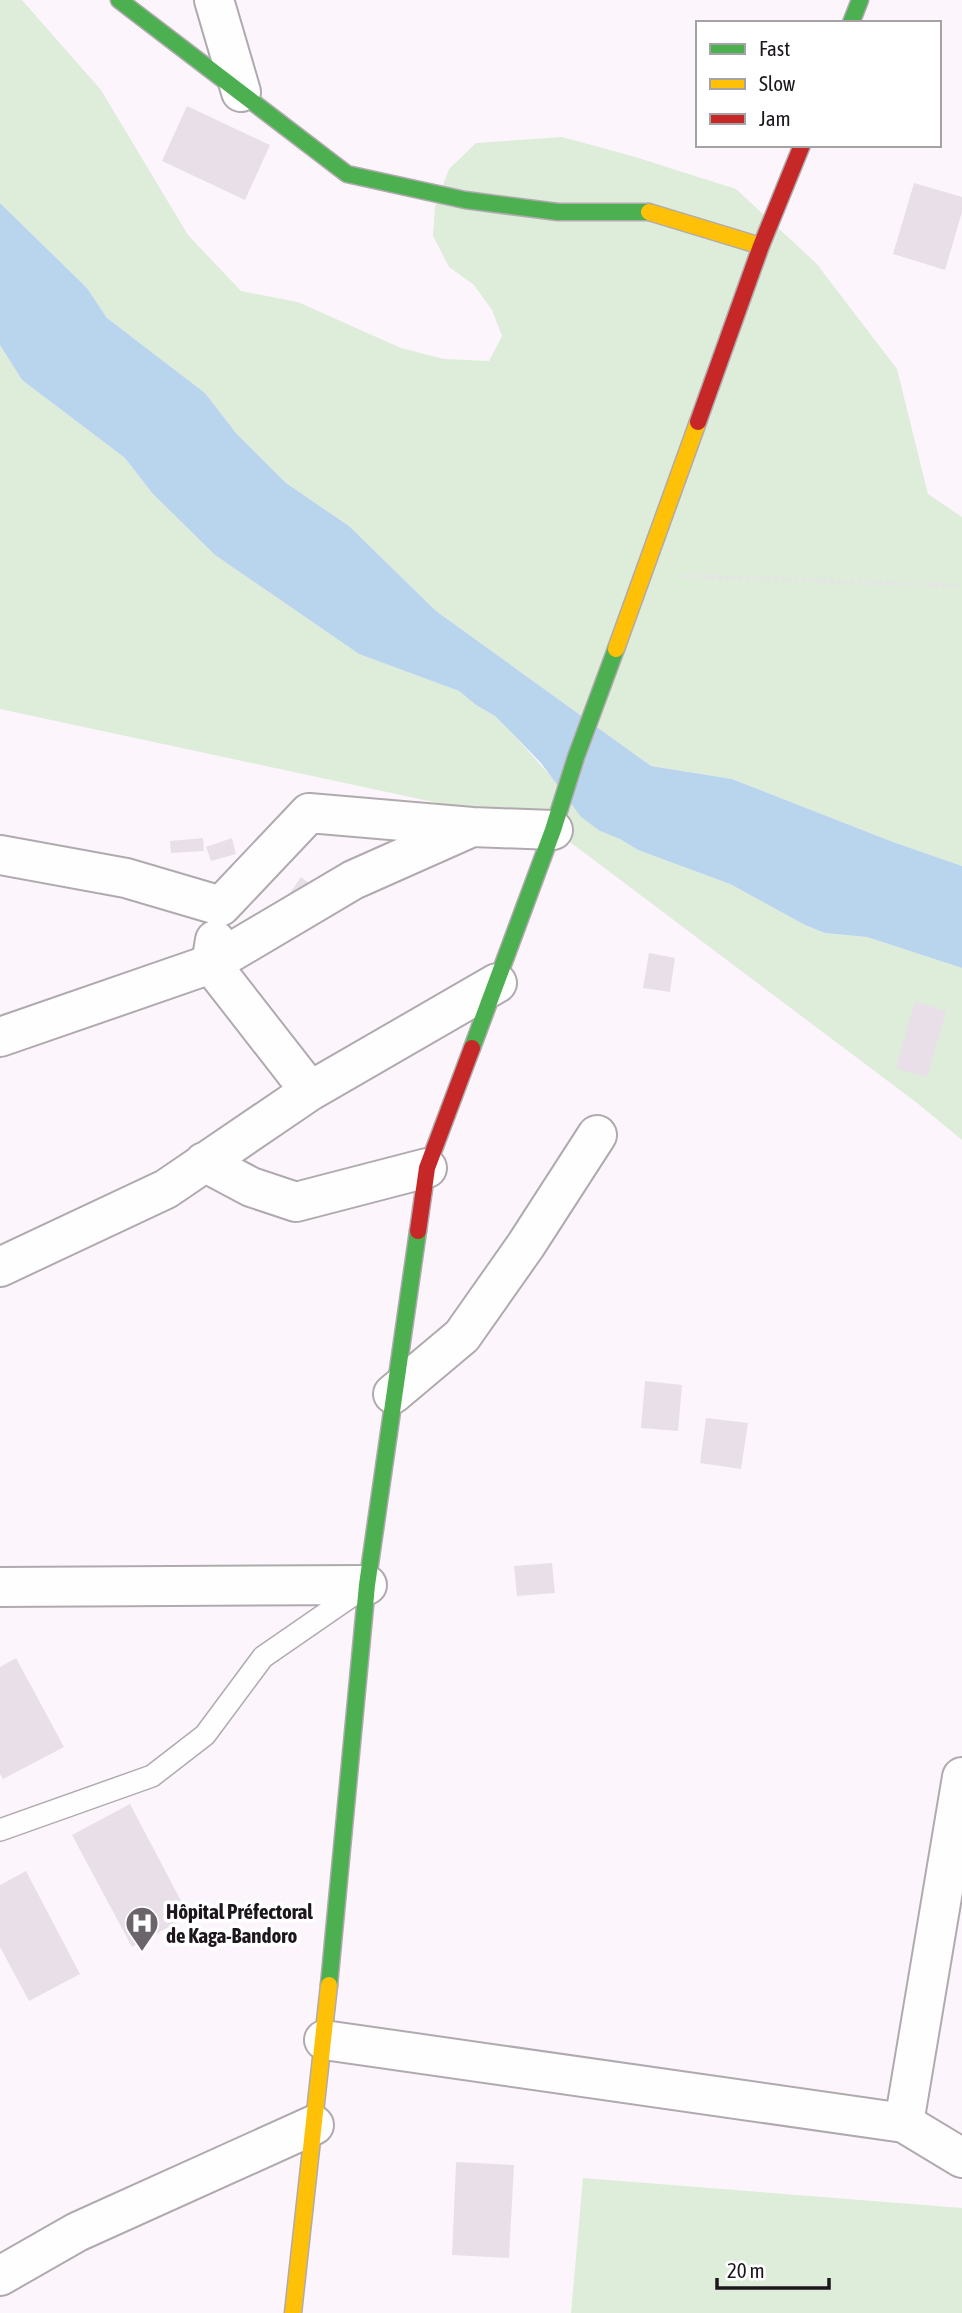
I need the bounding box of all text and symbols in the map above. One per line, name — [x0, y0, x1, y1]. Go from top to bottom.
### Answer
legend — [696, 21, 941, 147]
text: Fast — [759, 36, 790, 60]
text: Slow — [759, 71, 796, 95]
text: Jam — [759, 106, 791, 130]
place label: Hôpital Préfectoral de Kaga-Bandoro — [166, 1899, 313, 1947]
hospital icon: Hôpital Préfectoral de Kaga-Bandoro — [123, 1904, 161, 1953]
scale bar — [717, 2246, 829, 2290]
text: 20 m — [727, 2258, 765, 2282]

